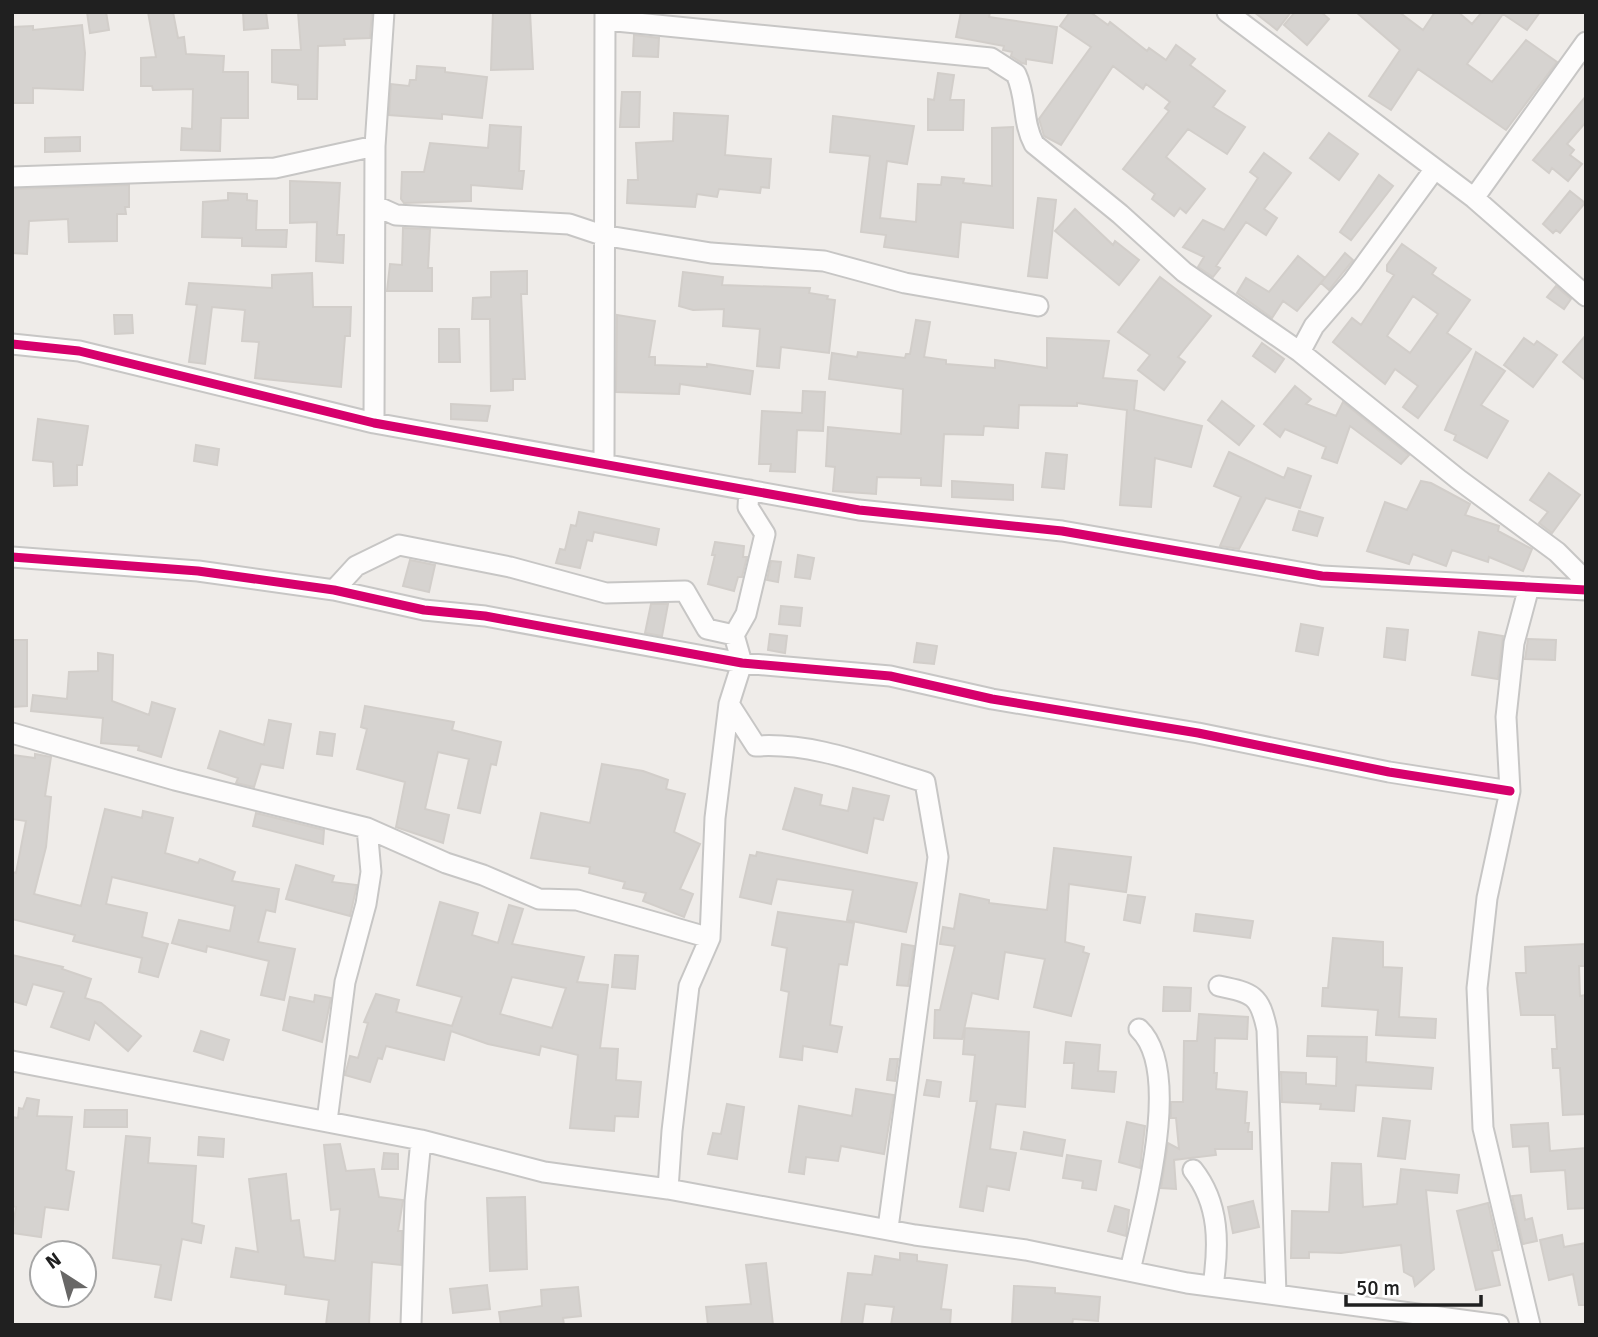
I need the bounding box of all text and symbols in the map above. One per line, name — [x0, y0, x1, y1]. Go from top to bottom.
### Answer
north arrow — [28, 1239, 98, 1309]
text: N — [41, 1247, 66, 1275]
scale bar — [1346, 1264, 1481, 1308]
text: 50 m — [1356, 1275, 1400, 1301]

